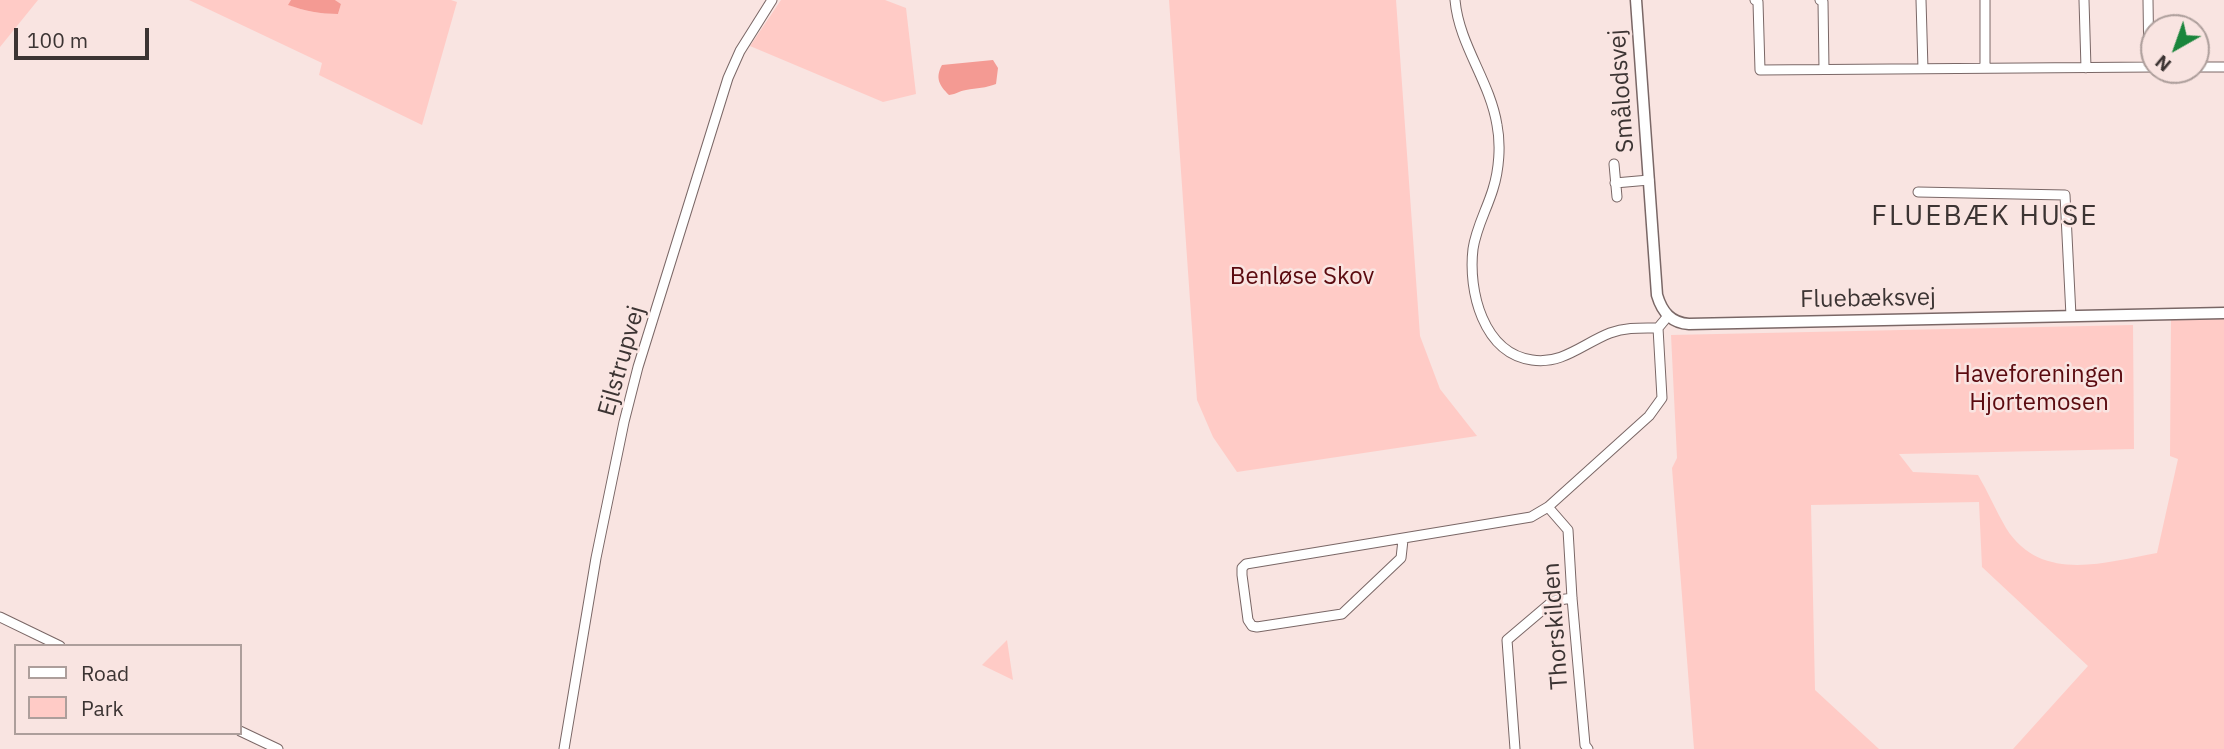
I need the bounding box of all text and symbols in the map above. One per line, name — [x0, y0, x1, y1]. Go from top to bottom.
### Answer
scale bar — [18, 14, 152, 58]
north arrow — [2140, 14, 2210, 84]
text: 100 m — [27, 26, 88, 54]
street label: Smålodsvej — [1603, 28, 1641, 154]
text: N — [2150, 50, 2176, 77]
district label: FLUEBÆK HUSE — [1873, 200, 2097, 234]
park label: Benløse Skov — [1230, 263, 1374, 291]
street label: Fluebæksvej — [1800, 283, 1936, 315]
street label: Ejlstrupvej — [593, 303, 651, 419]
park label: Haveforeningen Hjortemosen — [1954, 361, 2124, 417]
street label: Thorskilden — [1537, 562, 1575, 690]
legend — [14, 644, 242, 735]
text: Road — [81, 659, 129, 687]
text: Park — [81, 694, 124, 722]

